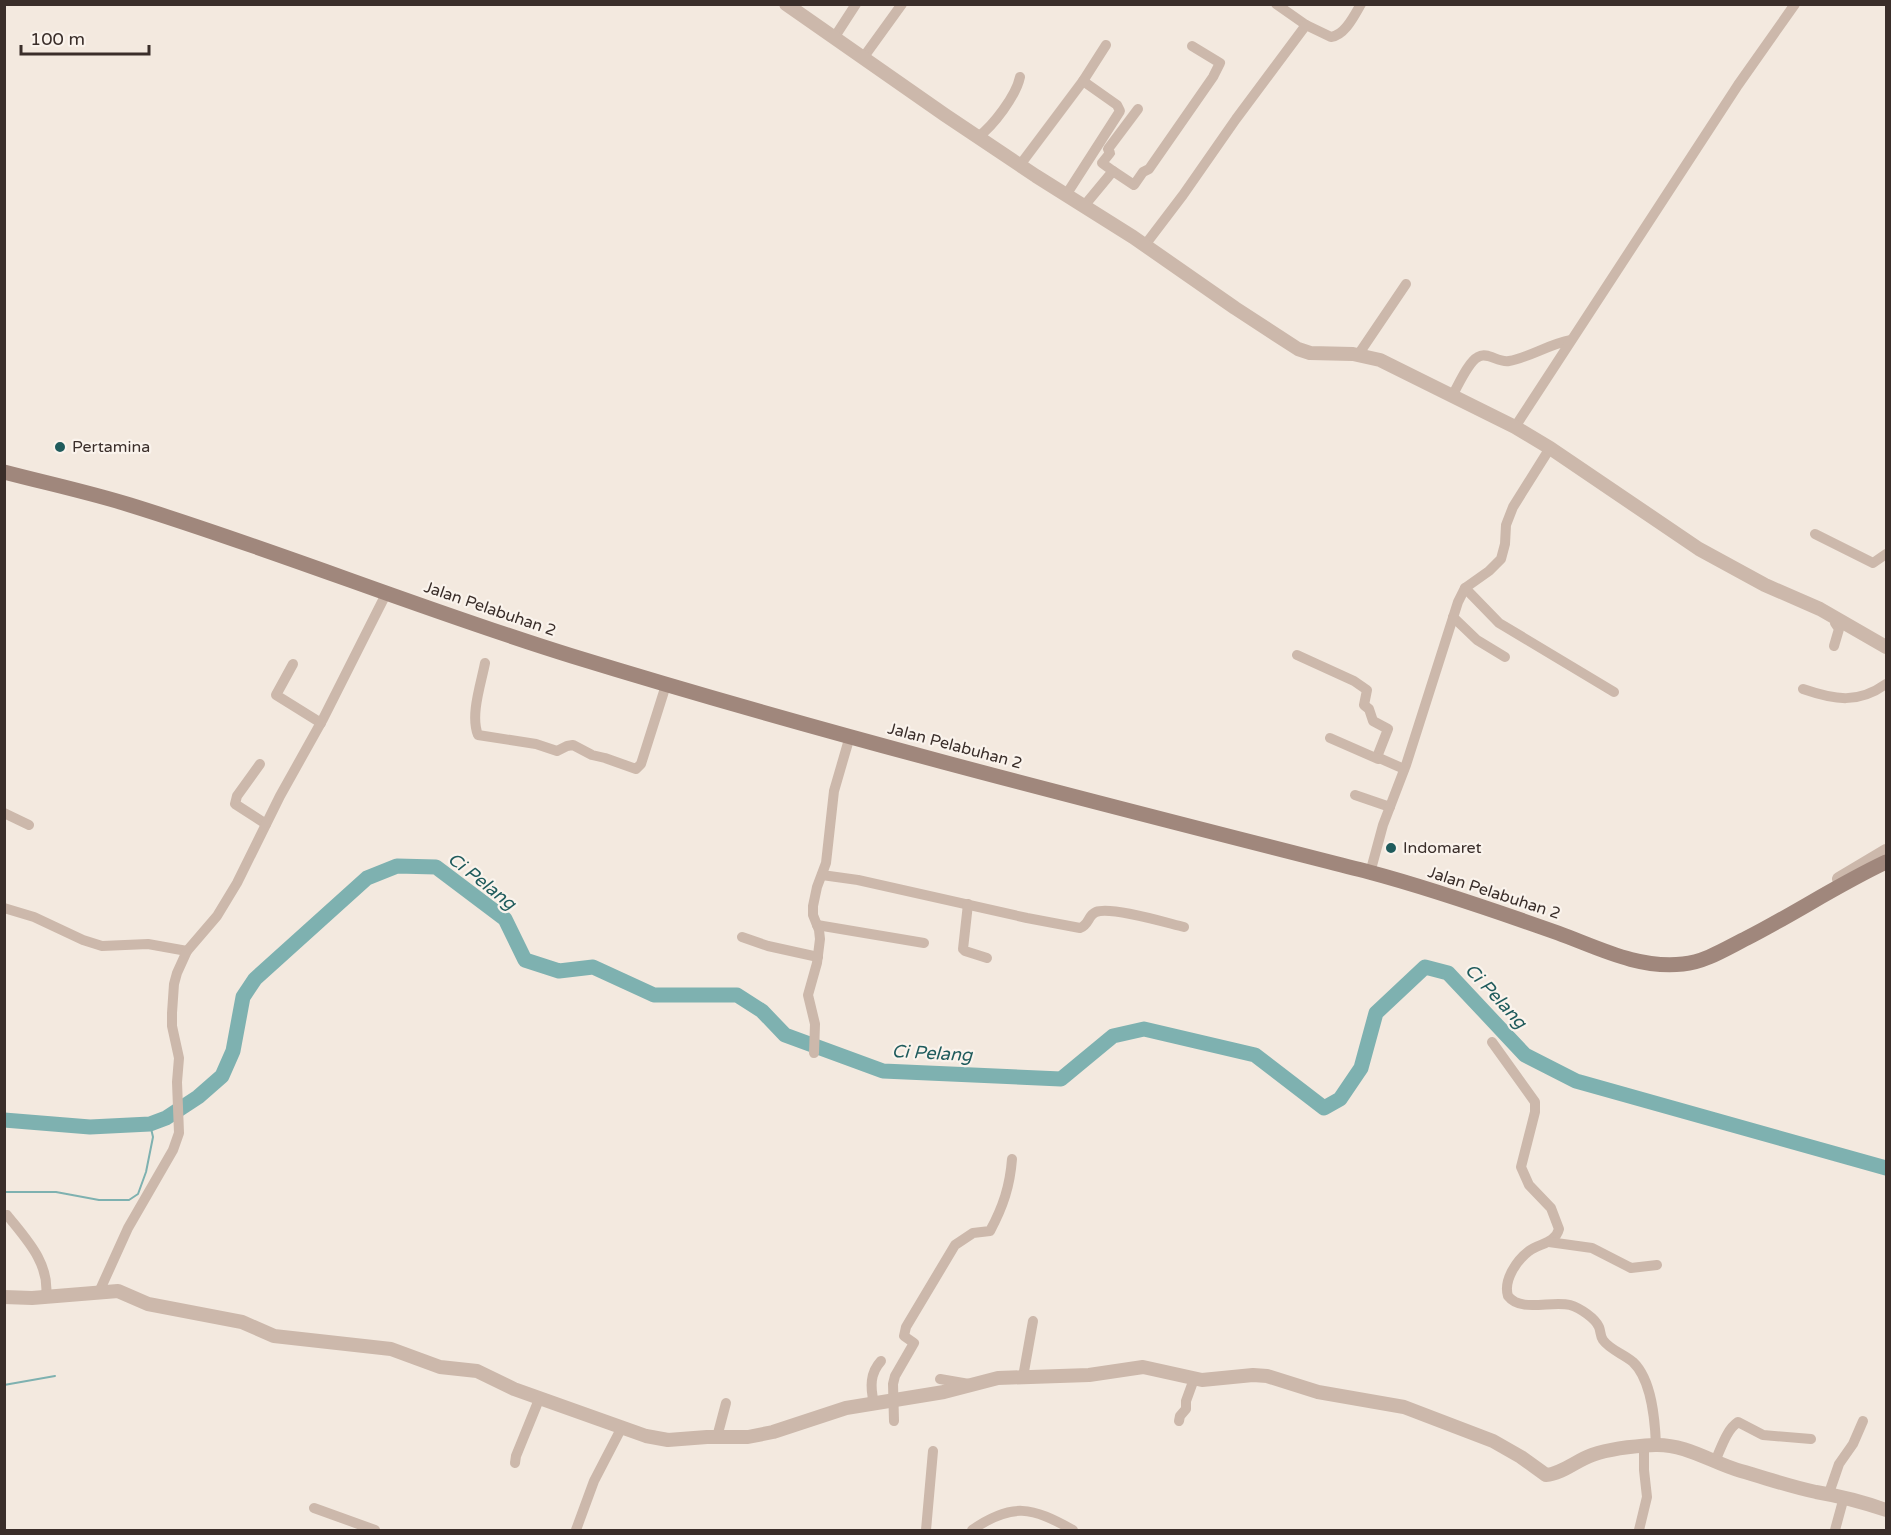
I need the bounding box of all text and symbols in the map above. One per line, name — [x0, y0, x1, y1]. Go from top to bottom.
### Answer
scale bar — [21, 18, 148, 56]
text: 100 m — [30, 28, 85, 50]
place label: Pertamina — [72, 437, 150, 457]
marker: Pertamina — [53, 440, 67, 454]
street label: Jalan Pelabuhan 2 — [421, 577, 559, 641]
street label: Jalan Pelabuhan 2 — [886, 718, 1024, 774]
place label: Indomaret — [1403, 838, 1482, 858]
marker: Indomaret — [1384, 841, 1398, 855]
water label: Ci Pelang — [443, 848, 522, 915]
street label: Jalan Pelabuhan 2 — [1425, 862, 1563, 924]
water label: Ci Pelang — [1460, 959, 1533, 1034]
water label: Ci Pelang — [891, 1040, 974, 1066]

